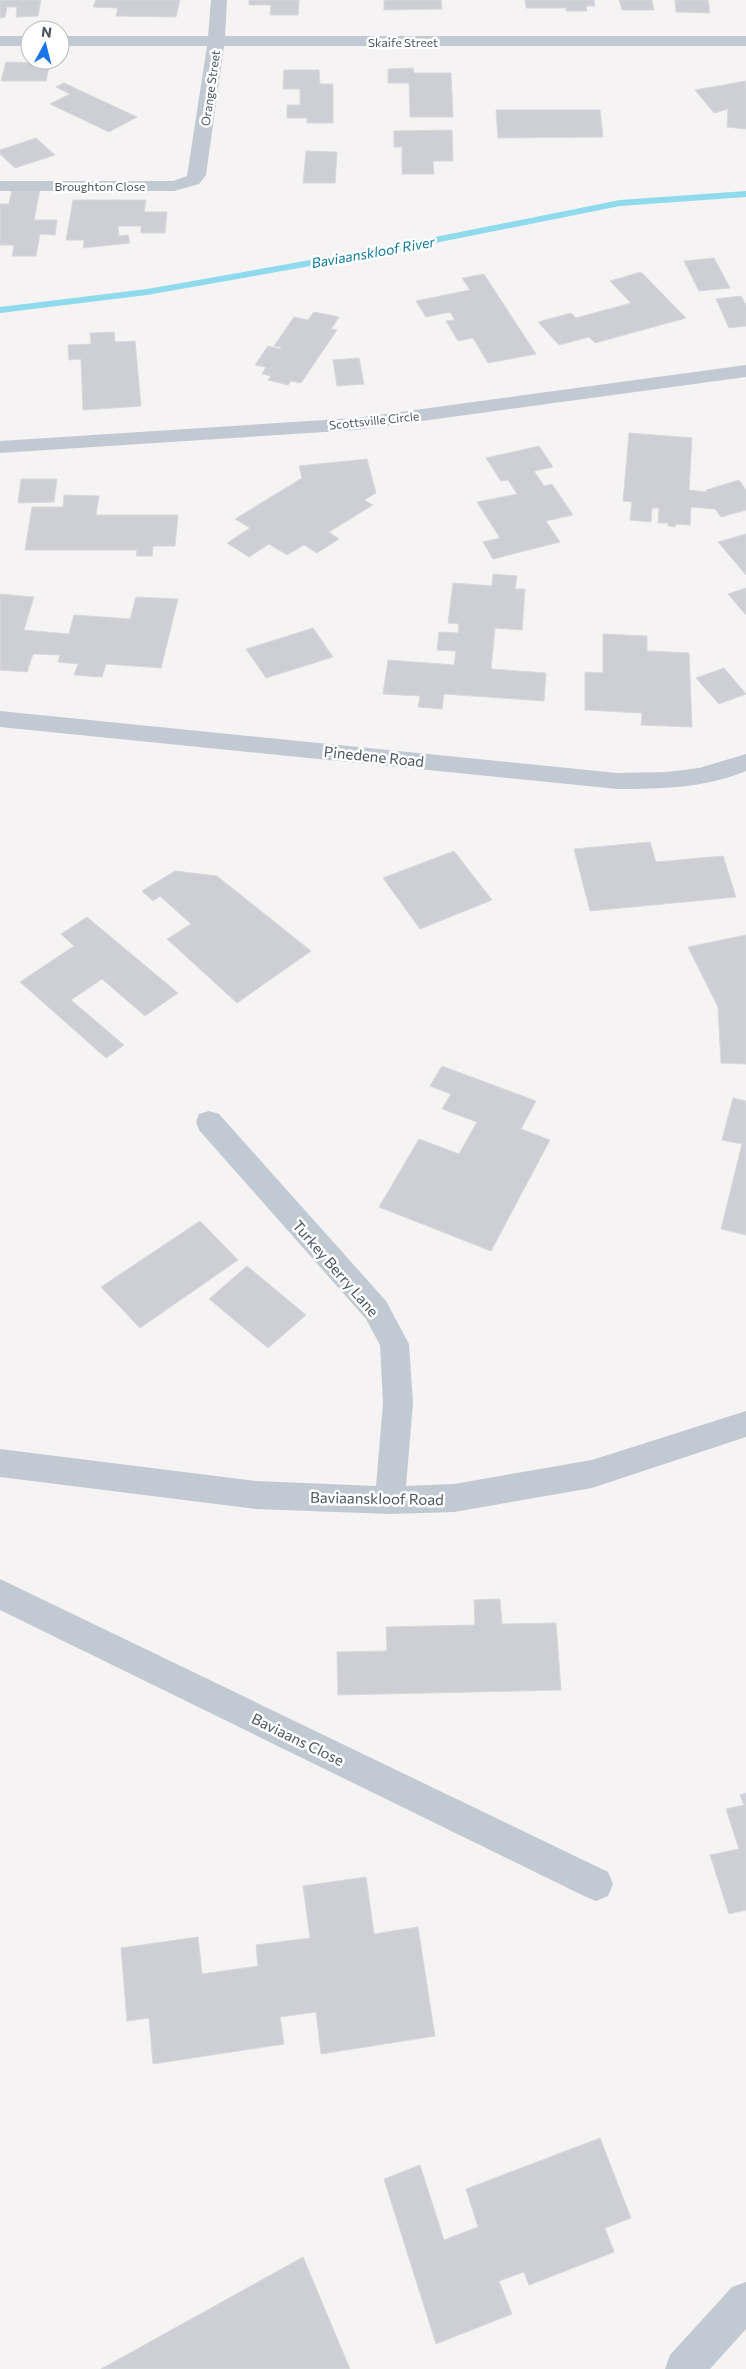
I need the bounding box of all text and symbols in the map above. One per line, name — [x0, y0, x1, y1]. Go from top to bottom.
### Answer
north arrow — [20, 20, 70, 70]
text: N — [40, 23, 53, 41]
street label: Skaife Street — [368, 35, 438, 49]
street label: Orange Street — [198, 49, 222, 127]
street label: Broughton Close — [55, 179, 145, 193]
water label: Baviaanskloof River — [310, 233, 436, 271]
street label: Scottsville Circle — [328, 408, 420, 432]
street label: Pinedene Road — [323, 742, 425, 770]
street label: Turkey Berry Lane — [289, 1216, 383, 1320]
street label: Baviaanskloof Road — [310, 1488, 444, 1508]
street label: Baviaans Close — [249, 1709, 347, 1769]

